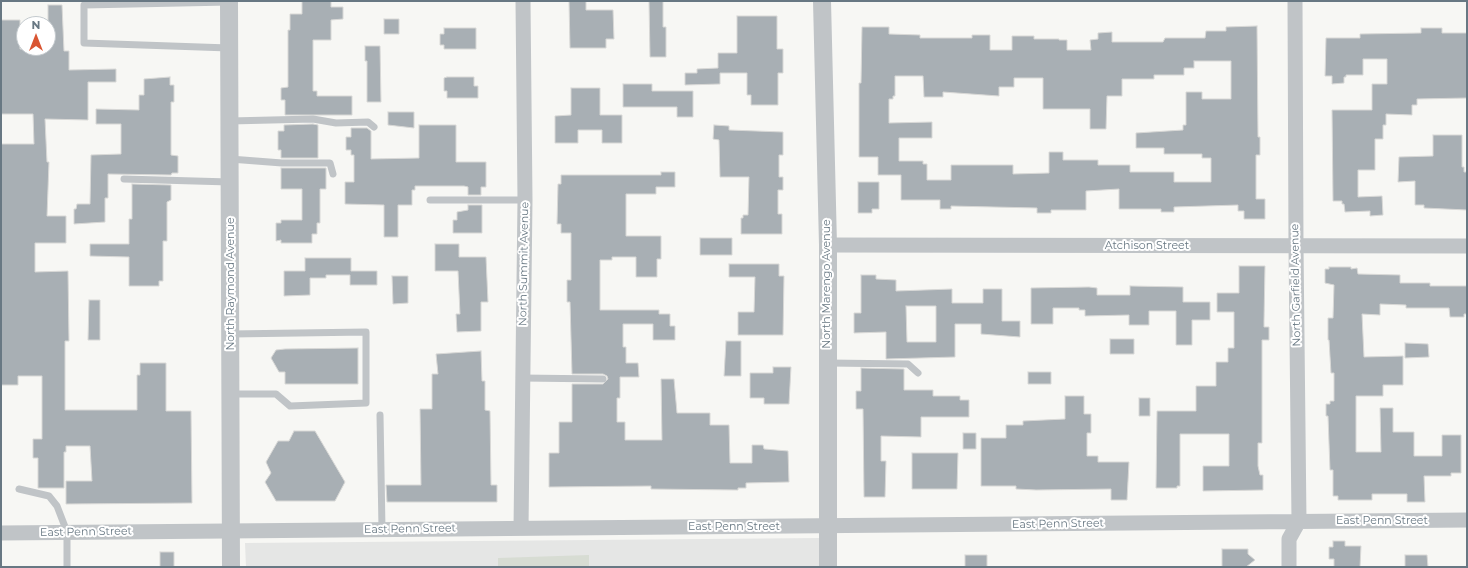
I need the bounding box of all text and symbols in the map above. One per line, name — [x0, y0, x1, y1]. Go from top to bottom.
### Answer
north arrow — [16, 16, 56, 56]
text: N — [32, 18, 40, 32]
street label: North Summit Avenue — [516, 202, 532, 326]
street label: North Raymond Avenue — [224, 217, 238, 351]
street label: North Marengo Avenue — [820, 219, 834, 349]
street label: North Garfield Avenue — [1288, 223, 1304, 347]
street label: Atchison Street — [1105, 239, 1189, 253]
street label: East Penn Street — [1336, 514, 1428, 528]
street label: East Penn Street — [1012, 517, 1104, 531]
street label: East Penn Street — [688, 520, 780, 534]
street label: East Penn Street — [364, 522, 456, 536]
street label: East Penn Street — [40, 525, 132, 539]

